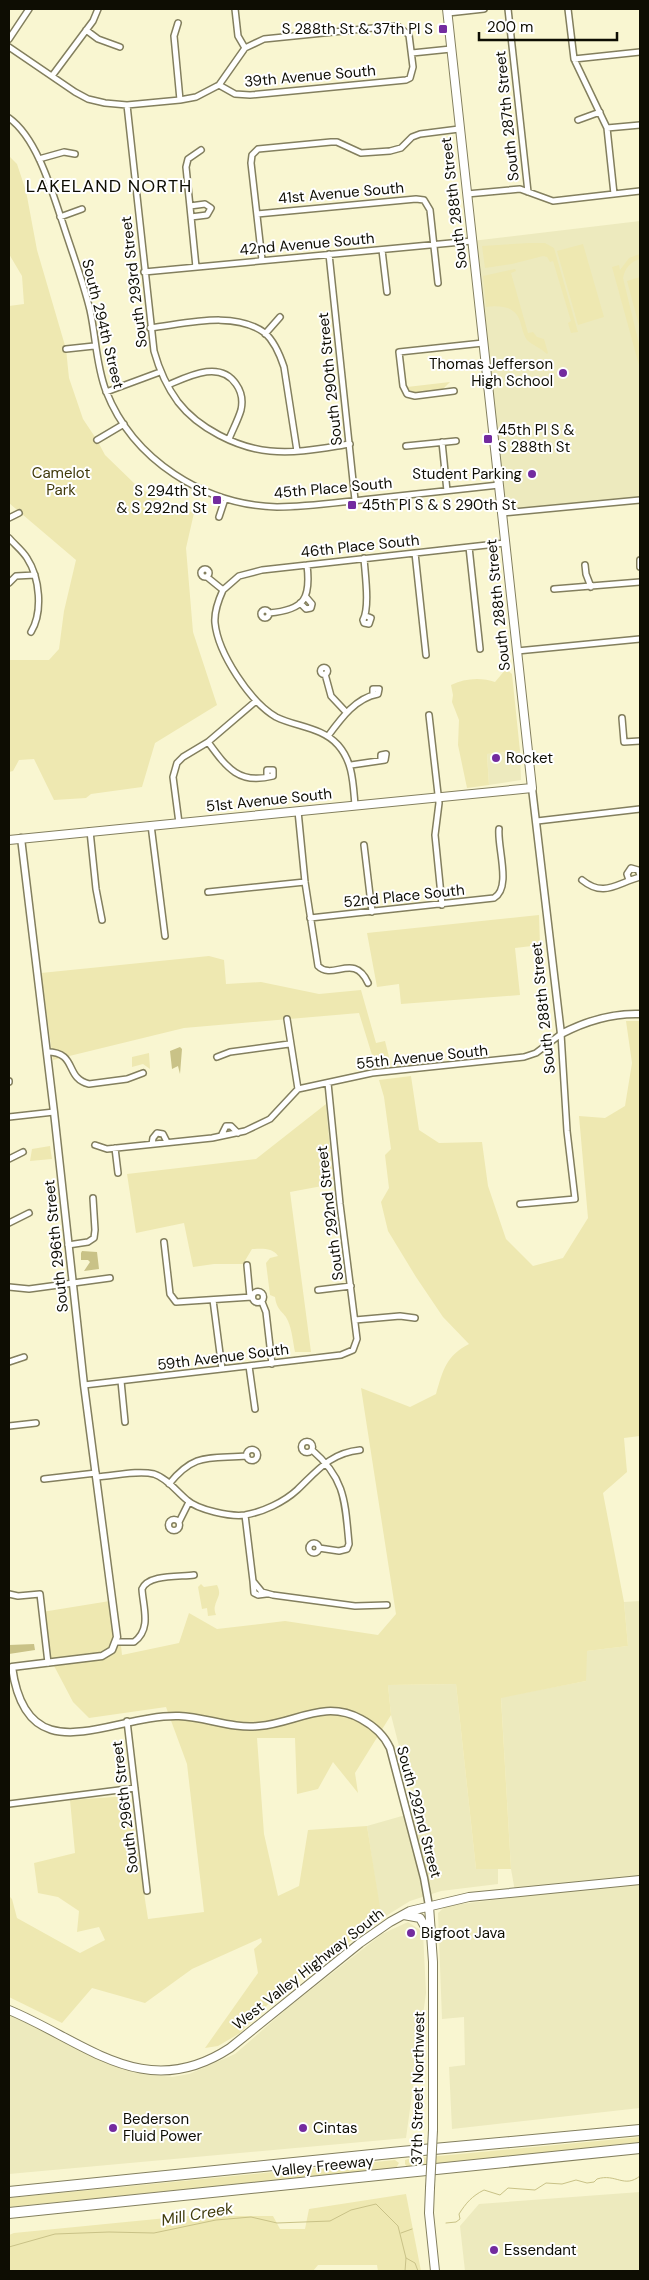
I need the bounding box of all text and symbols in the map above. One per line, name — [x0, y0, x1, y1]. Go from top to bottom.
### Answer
scale bar — [479, 10, 616, 42]
text: 200 m — [487, 17, 533, 37]
place label: S 288th St & 37th Pl S — [282, 19, 433, 39]
marker: S 288th St & 37th Pl S — [437, 23, 449, 35]
street label: South 287th Street — [490, 50, 524, 182]
street label: 39th Avenue South — [243, 60, 377, 92]
street label: South 288th Street — [436, 136, 472, 270]
district label: LAKELAND NORTH — [26, 174, 192, 198]
street label: 41st Avenue South — [277, 178, 405, 208]
street label: South 293rd Street — [116, 215, 152, 349]
street label: 42nd Avenue South — [239, 228, 375, 260]
street label: South 294th Street — [77, 257, 129, 391]
street label: South 290th Street — [313, 311, 347, 447]
place label: Thomas Jefferson High School — [429, 354, 553, 391]
marker: Thomas Jefferson High School — [557, 367, 569, 379]
place label: 45th Pl S & S 288th St — [498, 420, 575, 457]
marker: 45th Pl S & S 288th St — [482, 433, 494, 445]
park label: Camelot Park — [32, 463, 90, 500]
place label: Student Parking — [412, 464, 522, 484]
marker: Student Parking — [526, 468, 538, 480]
street label: 45th Place South — [273, 473, 393, 503]
place label: S 294th St & S 292nd St — [116, 481, 207, 518]
marker: S 294th St & S 292nd St — [211, 494, 223, 506]
place label: 45th Pl S & S 290th St — [362, 495, 517, 515]
marker: 45th Pl S & S 290th St — [346, 499, 358, 511]
street label: 46th Place South — [300, 530, 420, 562]
street label: South 288th Street — [481, 538, 515, 672]
place label: Rocket — [506, 748, 553, 768]
marker: Rocket — [490, 752, 502, 764]
street label: 51st Avenue South — [205, 783, 333, 817]
street label: 52nd Place South — [343, 880, 465, 912]
street label: South 288th Street — [526, 941, 560, 1075]
street label: 55th Avenue South — [355, 1040, 489, 1074]
street label: South 292nd Street — [312, 1144, 348, 1281]
street label: South 296th Street — [39, 1179, 73, 1313]
street label: 59th Avenue South — [156, 1339, 290, 1375]
street label: South 296th Street — [107, 1740, 143, 1874]
street label: South 292nd Street — [392, 1744, 446, 1880]
street label: West Valley Highway South — [228, 1904, 388, 2034]
place label: Bigfoot Java — [421, 1923, 505, 1943]
marker: Bigfoot Java — [405, 1927, 417, 1939]
street label: 37th Street Northwest — [407, 2011, 429, 2165]
place label: Bederson Fluid Power — [123, 2109, 203, 2146]
place label: Cintas — [313, 2118, 358, 2138]
marker: Bederson Fluid Power — [107, 2122, 119, 2134]
marker: Cintas — [297, 2122, 309, 2134]
street label: Valley Freeway — [271, 2151, 375, 2181]
water label: Mill Creek — [159, 2197, 235, 2231]
place label: Essendant — [504, 2240, 577, 2260]
marker: Essendant — [488, 2244, 500, 2256]

